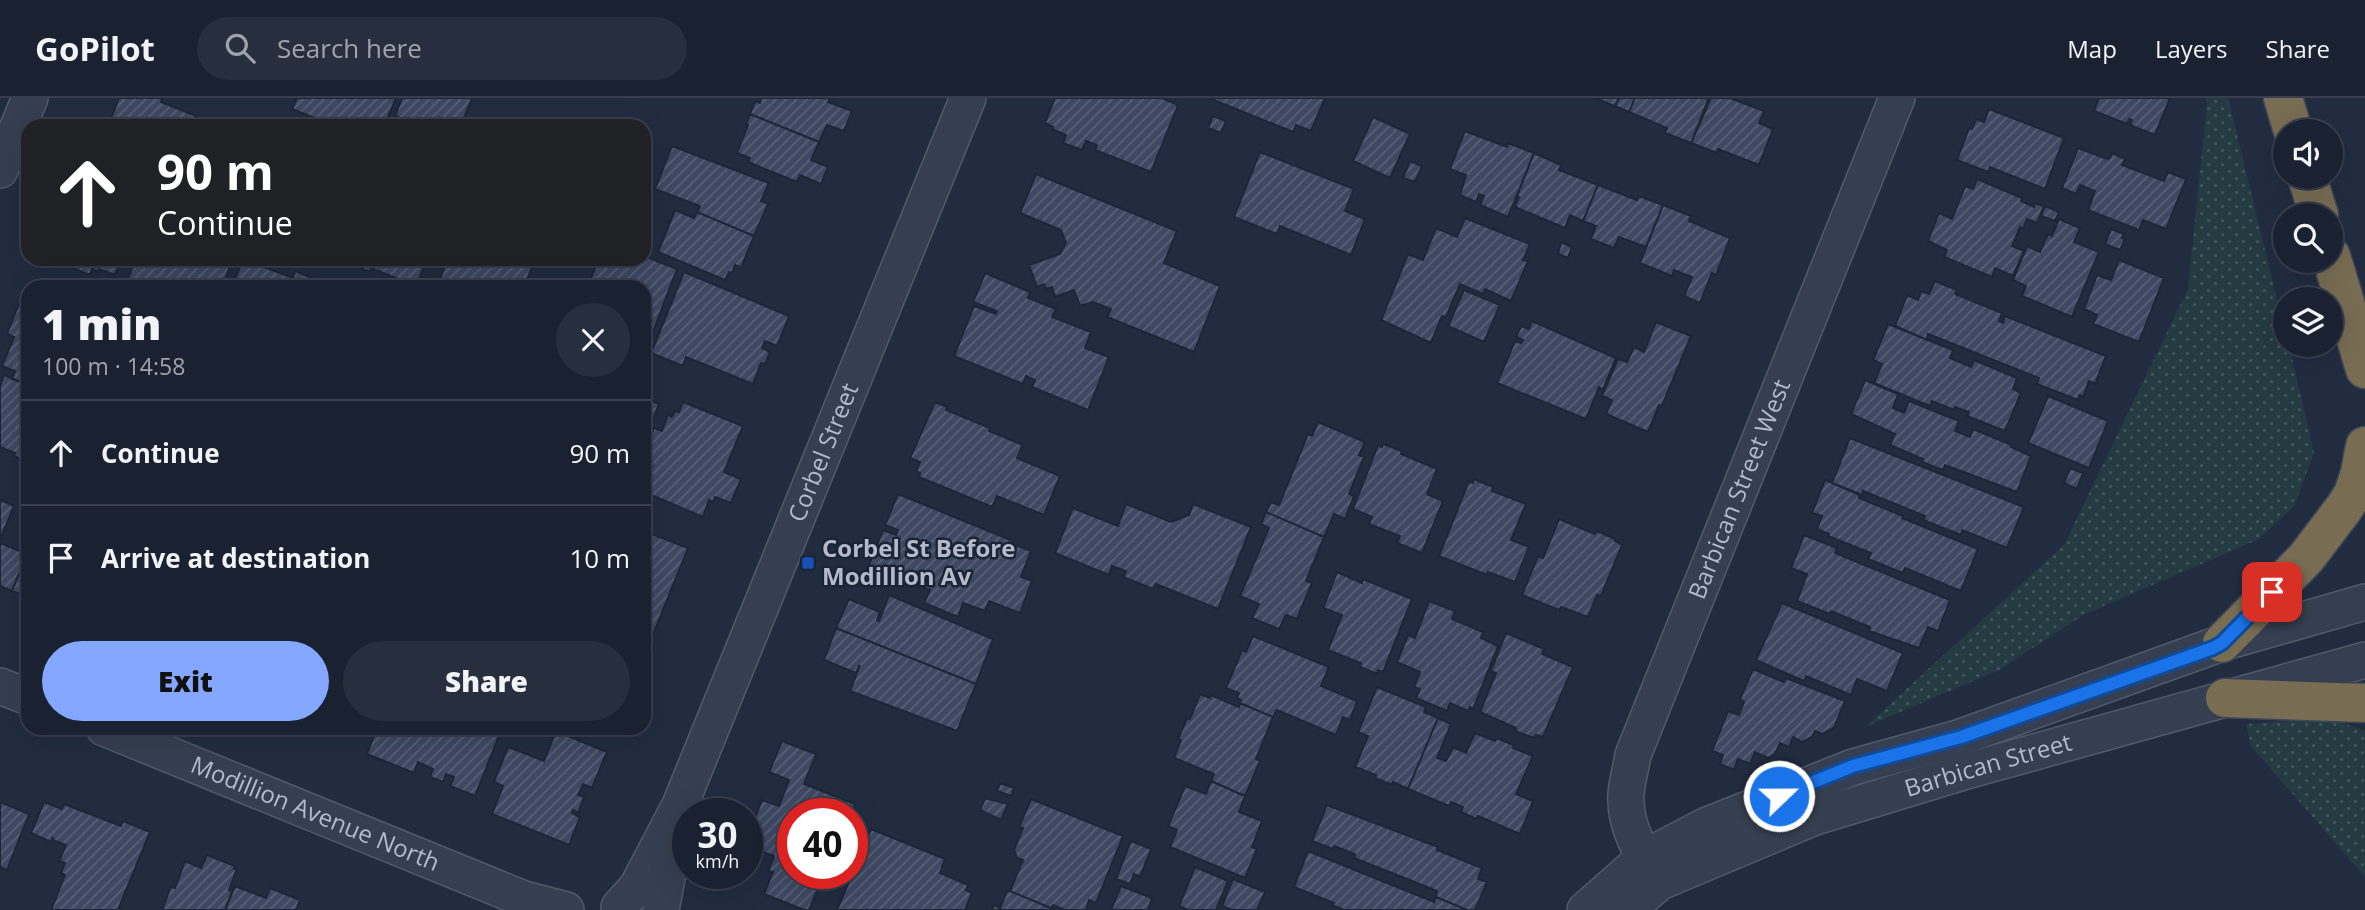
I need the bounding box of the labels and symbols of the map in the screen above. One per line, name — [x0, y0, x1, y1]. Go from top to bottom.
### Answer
street label: Barbican Street West — [1679, 374, 1797, 604]
street label: Corbel Street — [779, 378, 865, 526]
place label: Corbel St Before Modillion Av — [822, 531, 1015, 592]
marker: Corbel St Before Modillion Av — [800, 555, 816, 571]
pin — [2242, 562, 2302, 622]
street label: Barbican Street — [1900, 725, 2075, 804]
street label: Modillion Avenue North — [186, 747, 445, 878]
position arrow — [1742, 759, 1816, 833]
speed limit sign: 40 — [777, 798, 868, 889]

